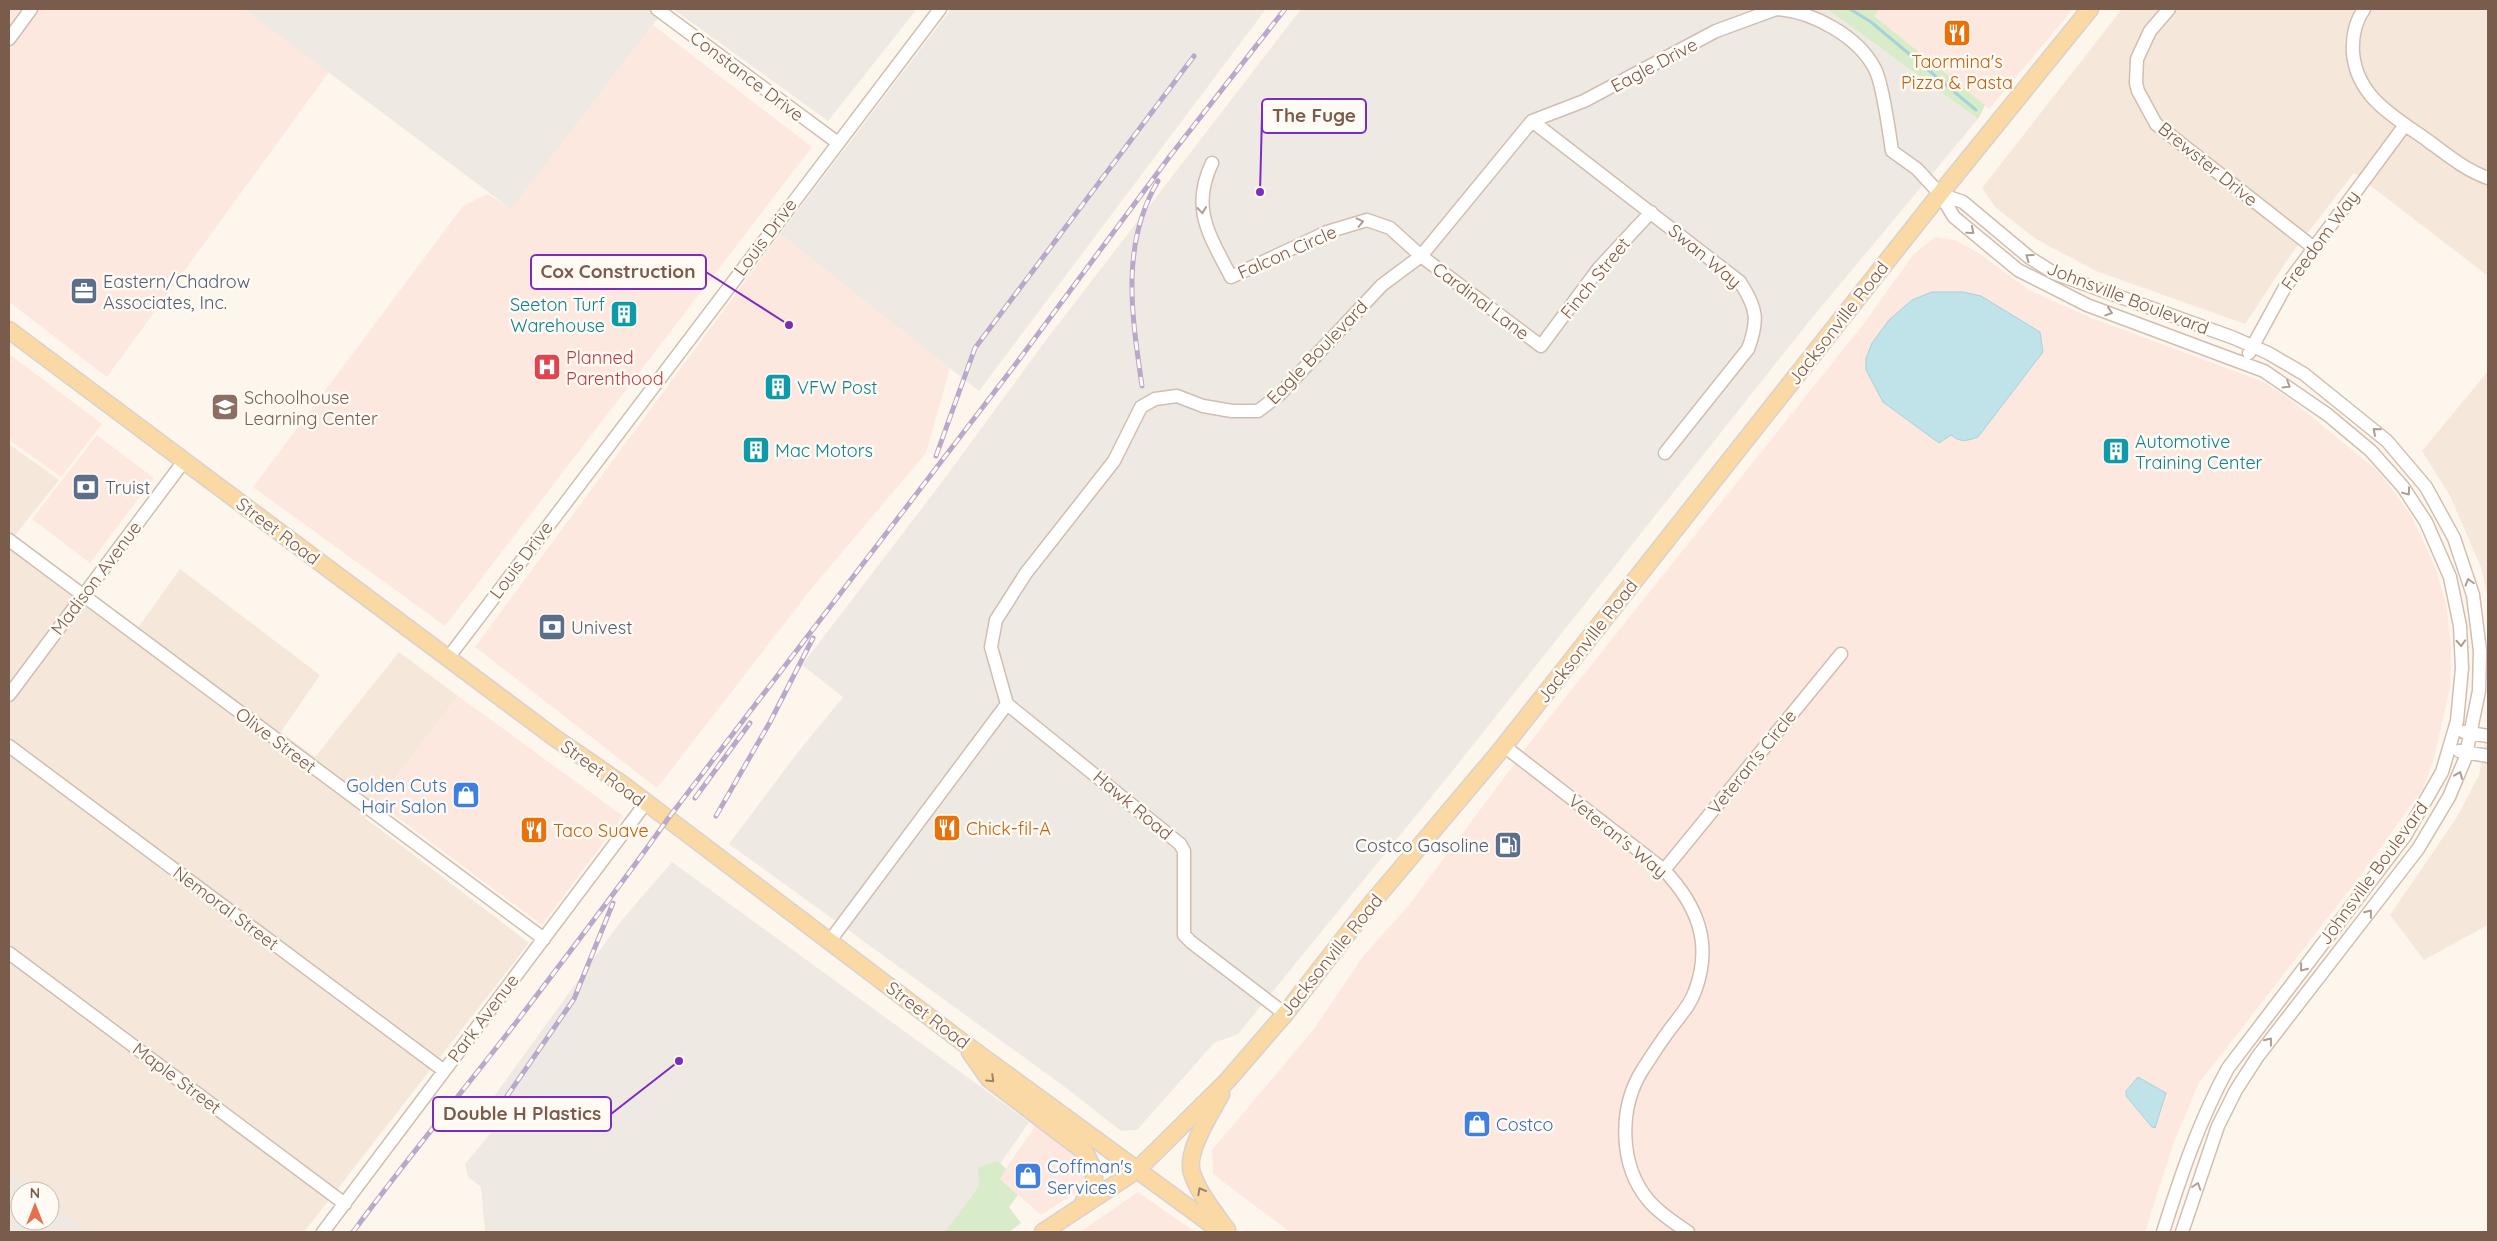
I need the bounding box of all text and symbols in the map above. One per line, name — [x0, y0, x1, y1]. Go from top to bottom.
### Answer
restaurant icon: Taormina's Pizza & Pasta — [1942, 18, 1972, 48]
street label: Constance Drive — [686, 26, 808, 126]
street label: Eagle Drive — [1607, 33, 1701, 97]
place label: Taormina's Pizza & Pasta — [1901, 50, 2013, 94]
callout: The Fuge — [1262, 99, 1366, 133]
text: The Fuge — [1272, 103, 1356, 127]
street label: Brewster Drive — [2153, 117, 2263, 211]
street label: Freedom Way — [2276, 185, 2364, 295]
street label: Louis Drive — [728, 194, 802, 280]
one-way arrow — [1196, 206, 1207, 214]
one-way arrow — [1356, 217, 1365, 228]
street label: Swan Way — [1664, 219, 1746, 293]
street label: Falcon Circle — [1234, 220, 1340, 284]
one-way arrow — [1965, 225, 1974, 234]
street label: Finch Street — [1555, 233, 1635, 323]
one-way arrow — [2025, 254, 2035, 263]
callout: Cox Construction — [531, 255, 706, 289]
street label: Jacksonville Road — [1782, 256, 1894, 390]
street label: Cardinal Lane — [1428, 257, 1534, 345]
street label: Johnsville Boulevard — [2044, 257, 2212, 339]
text: Cox Construction — [540, 259, 696, 283]
place label: Eastern/Chadrow Associates, Inc. — [103, 270, 250, 314]
office icon: Eastern/Chadrow Associates, Inc. — [69, 276, 99, 306]
place label: Seeton Turf Warehouse — [510, 293, 606, 337]
street label: Eagle Boulevard — [1261, 295, 1373, 409]
building icon: Seeton Turf Warehouse — [609, 299, 639, 329]
one-way arrow — [2105, 307, 2113, 317]
place label: Planned Parenthood — [566, 346, 664, 390]
hospital icon: Planned Parenthood — [532, 352, 562, 382]
building icon: VFW Post — [763, 372, 793, 402]
place label: VFW Post — [797, 376, 877, 399]
one-way arrow — [2281, 378, 2290, 388]
place label: Schoolhouse Learning Center — [244, 386, 378, 430]
school or university icon: Schoolhouse Learning Center — [210, 392, 240, 422]
one-way arrow — [2372, 428, 2381, 437]
place label: Automotive Training Center — [2135, 430, 2263, 474]
building icon: Mac Motors — [741, 435, 771, 465]
building icon: Automotive Training Center — [2101, 436, 2131, 466]
place label: Mac Motors — [775, 439, 873, 462]
bank icon: Truist — [71, 472, 101, 502]
place label: Truist — [105, 476, 150, 499]
one-way arrow — [2402, 486, 2410, 495]
street label: Street Road — [232, 492, 324, 570]
street label: Madison Avenue — [46, 516, 146, 640]
street label: Louis Drive — [484, 517, 558, 603]
street label: Jacksonville Road — [1531, 574, 1643, 708]
one-way arrow — [2465, 578, 2475, 586]
bank icon: Univest — [537, 612, 567, 642]
place label: Univest — [571, 616, 632, 639]
one-way arrow — [2456, 640, 2466, 648]
street label: Olive Street — [231, 702, 321, 778]
street label: Veteran's Circle — [1703, 705, 1801, 819]
street label: Street Road — [556, 735, 650, 811]
street label: Hawk Road — [1089, 765, 1177, 845]
one-way arrow — [2452, 771, 2463, 780]
place label: Golden Cuts Hair Salon — [346, 774, 447, 818]
shop icon: Golden Cuts Hair Salon — [451, 780, 481, 810]
street label: Veteran's Way — [1564, 789, 1672, 883]
street label: Johnsville Boulevard — [2313, 797, 2433, 949]
restaurant icon: Chick-fil-A — [932, 813, 962, 843]
restaurant icon: Taco Suave — [519, 815, 549, 845]
place label: Chick-fil-A — [966, 817, 1051, 840]
place label: Taco Suave — [553, 819, 649, 842]
fuel station icon: Costco Gasoline — [1493, 830, 1523, 860]
place label: Costco Gasoline — [1355, 834, 1489, 857]
street label: Nemoral Street — [169, 861, 283, 955]
street label: Jacksonville Road — [1275, 889, 1387, 1021]
one-way arrow — [2363, 910, 2371, 919]
one-way arrow — [2300, 962, 2308, 971]
street label: Park Avenue — [442, 969, 524, 1067]
street label: Street Road — [882, 976, 974, 1054]
street label: Maple Street — [128, 1037, 226, 1119]
one-way arrow — [2263, 1038, 2272, 1047]
one-way arrow — [985, 1073, 994, 1082]
callout: Double H Plastics — [433, 1097, 611, 1131]
text: Double H Plastics — [443, 1101, 601, 1125]
shop icon: Costco — [1462, 1109, 1492, 1139]
place label: Costco — [1496, 1113, 1553, 1136]
place label: Coffman's Services — [1047, 1155, 1132, 1199]
shop icon: Coffman's Services — [1013, 1161, 1043, 1191]
north arrow — [10, 1181, 60, 1231]
one-way arrow — [2191, 1182, 2201, 1190]
text: N — [30, 1184, 40, 1202]
one-way arrow — [1198, 1188, 1208, 1197]

